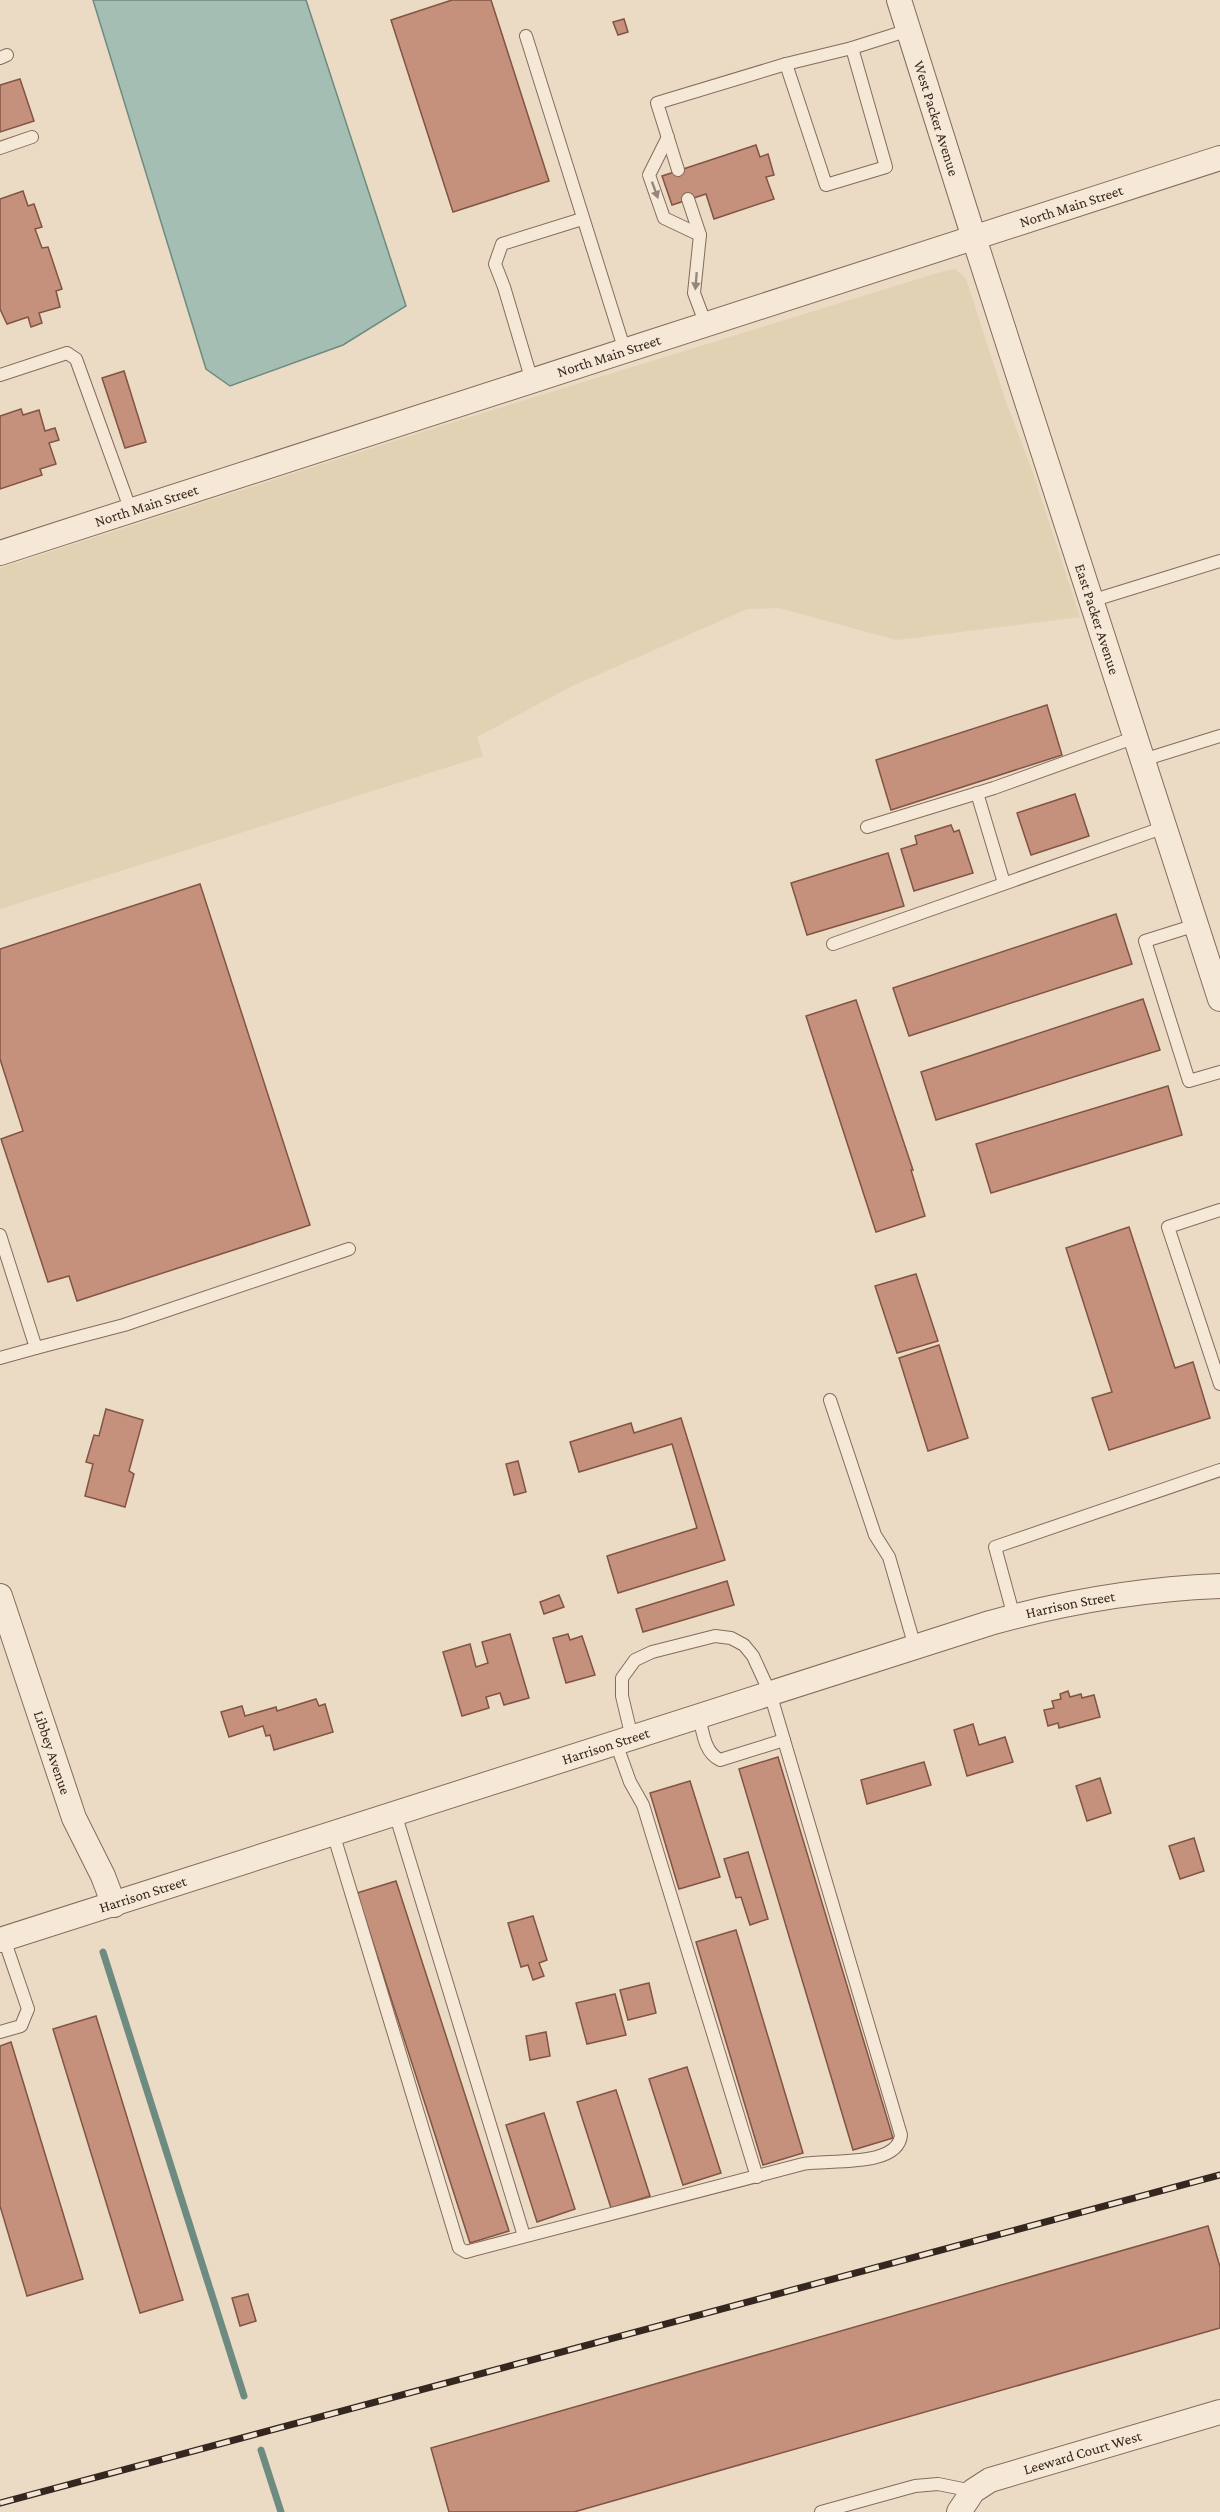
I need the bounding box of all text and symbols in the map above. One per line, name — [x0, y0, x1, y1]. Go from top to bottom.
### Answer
street label: West Packer Avenue — [911, 59, 962, 178]
one-way arrow — [650, 181, 660, 199]
street label: North Main Street — [1018, 182, 1126, 230]
one-way arrow — [691, 271, 701, 290]
street label: North Main Street — [555, 331, 664, 380]
street label: North Main Street — [93, 481, 201, 530]
street label: East Packer Avenue — [1072, 562, 1123, 677]
street label: Harrison Street — [1024, 1588, 1117, 1621]
street label: Libbey Avenue — [31, 1709, 74, 1797]
street label: Harrison Street — [560, 1724, 652, 1768]
street label: Harrison Street — [97, 1872, 190, 1916]
street label: Leeward Court West — [1022, 2427, 1144, 2478]

